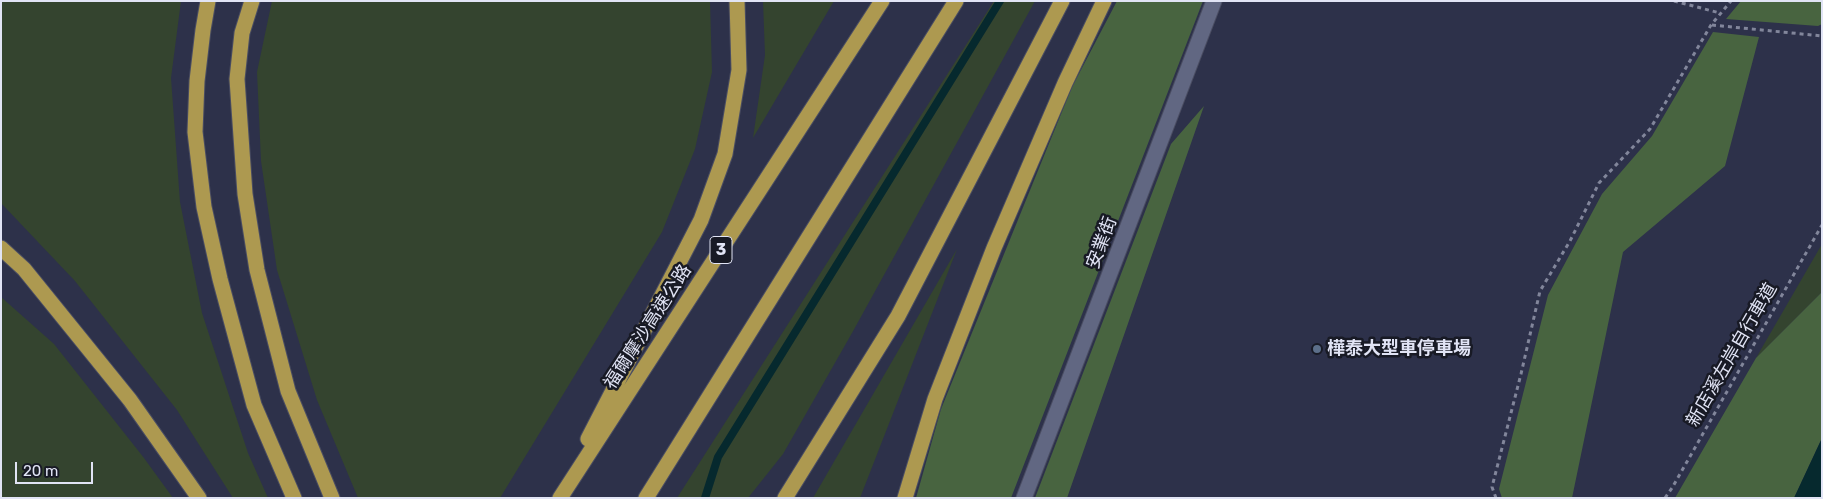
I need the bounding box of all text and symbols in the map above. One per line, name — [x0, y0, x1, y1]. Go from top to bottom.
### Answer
street label: 安業街 — [1082, 214, 1122, 272]
road number: 3 — [710, 236, 732, 264]
street label: 福爾摩沙高速公路 — [600, 261, 696, 393]
street label: 新店溪左岸自行車道 — [1682, 279, 1782, 431]
place label: 樺泰大型車停車場 — [1327, 338, 1471, 360]
marker: 樺泰大型車停車場 — [1311, 343, 1323, 355]
scale bar — [18, 452, 95, 484]
text: 20 m — [23, 462, 58, 480]

